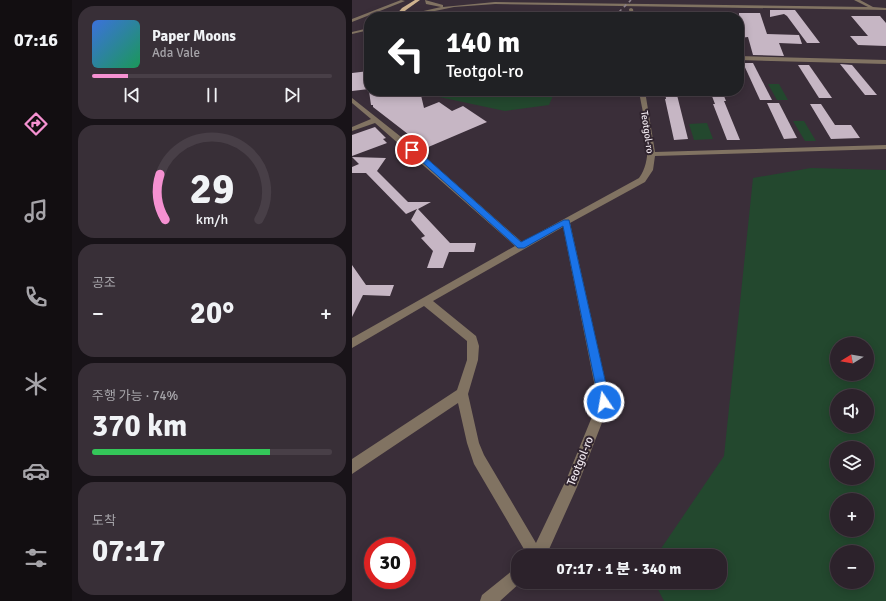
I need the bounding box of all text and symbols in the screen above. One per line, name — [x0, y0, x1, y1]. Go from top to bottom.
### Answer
text: 140 m — [446, 26, 520, 60]
text: Paper Moons — [152, 27, 236, 45]
icon: left — [380, 28, 432, 80]
text: 07:16 — [14, 29, 58, 51]
text: Ada Vale — [152, 45, 200, 61]
text: Teotgol-ro — [446, 60, 524, 82]
icon: previous — [121, 84, 143, 106]
icon: pause — [201, 84, 223, 106]
icon: next — [281, 84, 303, 106]
icon: directions — [22, 110, 50, 138]
street label: Teotgol-ro — [638, 110, 656, 154]
pin — [395, 133, 429, 167]
icon: arrive — [401, 139, 423, 161]
text: 29 — [190, 163, 234, 214]
icon: music — [22, 197, 50, 225]
text: km/h — [196, 210, 228, 227]
text: 공조 — [92, 275, 116, 291]
icon: phone — [22, 283, 50, 311]
text: 20° — [190, 295, 234, 332]
text: − — [92, 300, 104, 327]
text: + — [320, 300, 332, 327]
north arrow — [830, 337, 874, 381]
map controls — [830, 337, 874, 589]
icon: climate — [22, 370, 50, 398]
position arrow — [583, 381, 625, 423]
text: 주행 가능 · 74% — [92, 388, 178, 404]
button: sound — [830, 389, 874, 433]
text: 370 km — [92, 408, 187, 445]
street label: Teotgol-ro — [564, 434, 597, 488]
button: layers — [830, 441, 874, 485]
icon: car — [22, 457, 50, 485]
button: + — [830, 493, 874, 537]
text: 도착 — [92, 513, 116, 529]
text: 07:17 — [92, 533, 166, 570]
speed limit sign: 30 — [364, 537, 416, 589]
icon: filters — [22, 544, 50, 572]
button: − — [830, 545, 874, 589]
text: 07:17 · 1 분 · 340 m — [557, 560, 681, 578]

